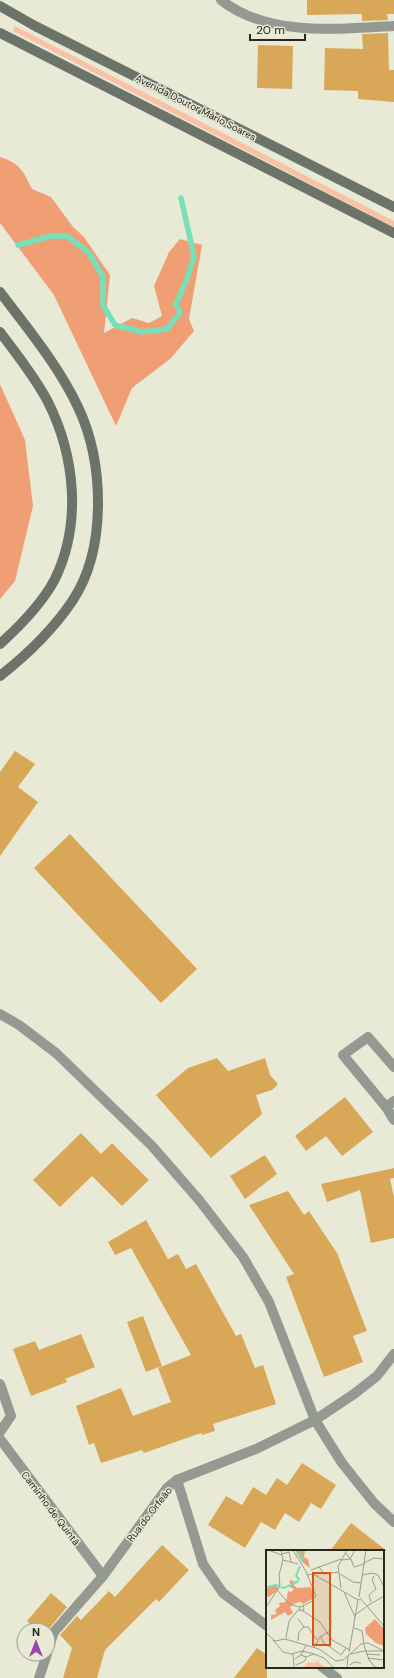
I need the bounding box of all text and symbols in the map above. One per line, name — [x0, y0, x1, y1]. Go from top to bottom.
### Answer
scale bar — [250, 16, 305, 42]
text: 20 m — [256, 22, 285, 38]
street label: Avenida Doutor Mário Soares — [133, 71, 258, 144]
street label: Caminho de Quintã — [18, 1469, 83, 1548]
street label: Rua do Orfeão — [124, 1484, 175, 1544]
inset map — [266, 1550, 384, 1668]
north arrow — [16, 1622, 56, 1662]
text: N — [32, 1625, 40, 1639]

